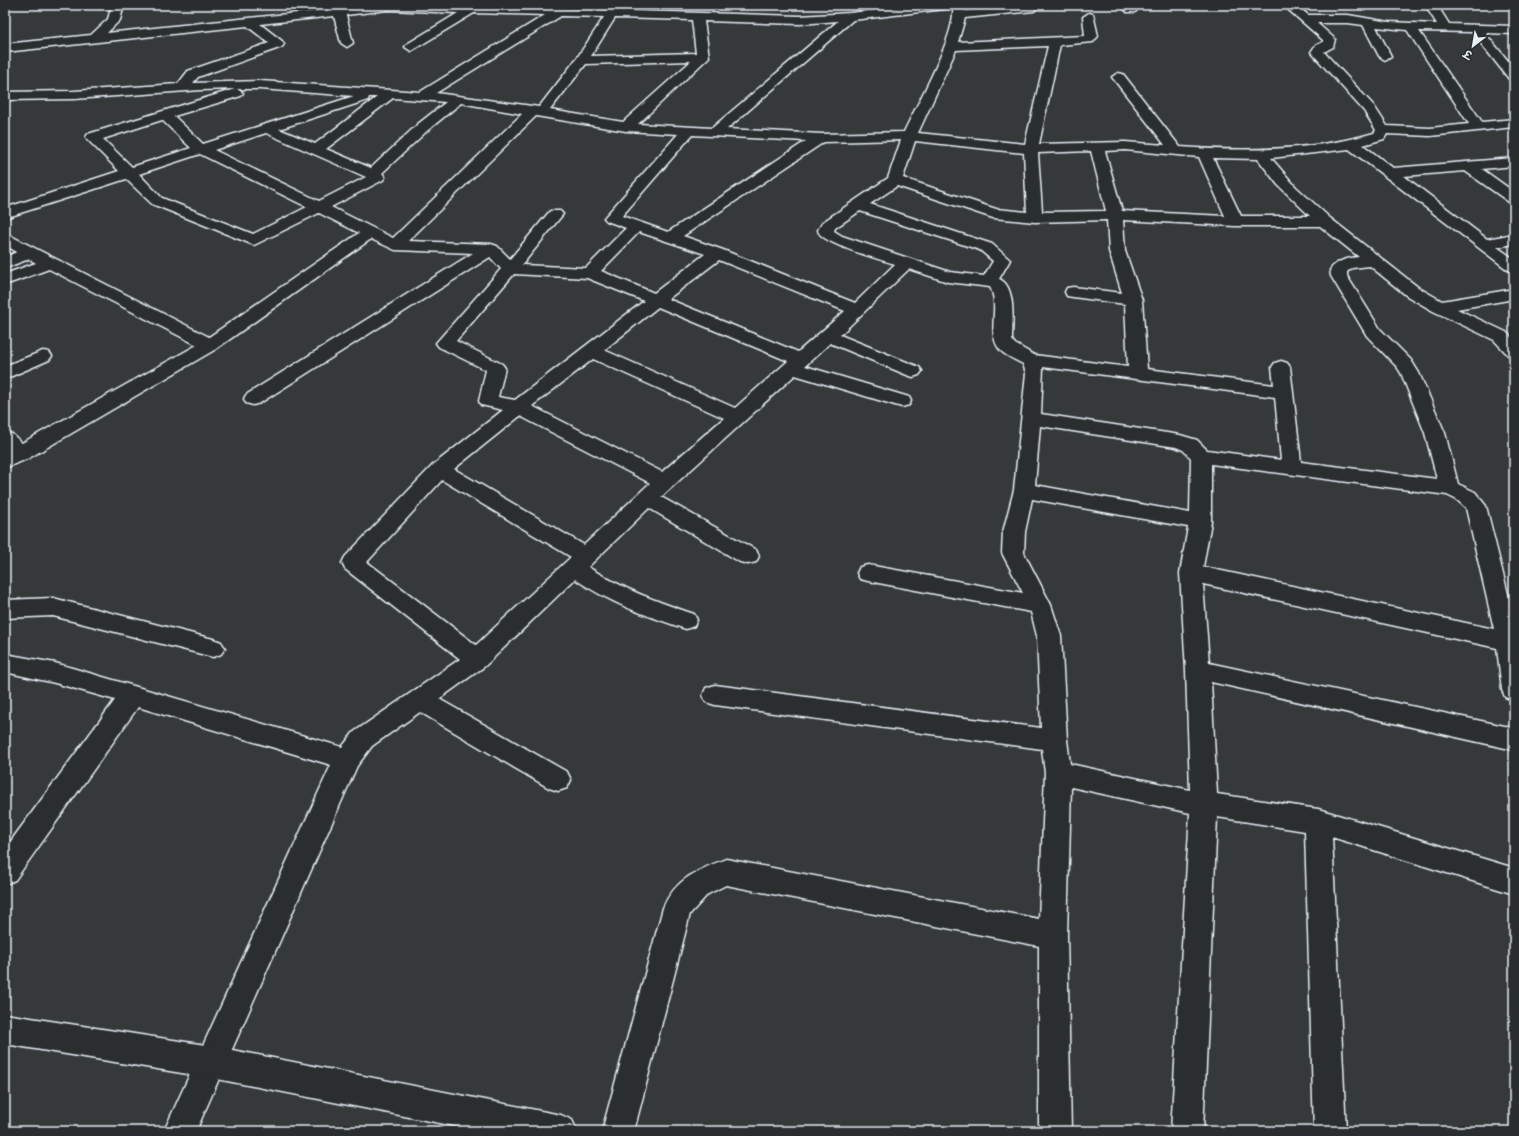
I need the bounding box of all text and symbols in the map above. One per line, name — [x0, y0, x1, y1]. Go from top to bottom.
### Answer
north arrow — [1453, 26, 1493, 66]
text: उ — [1460, 45, 1476, 63]

